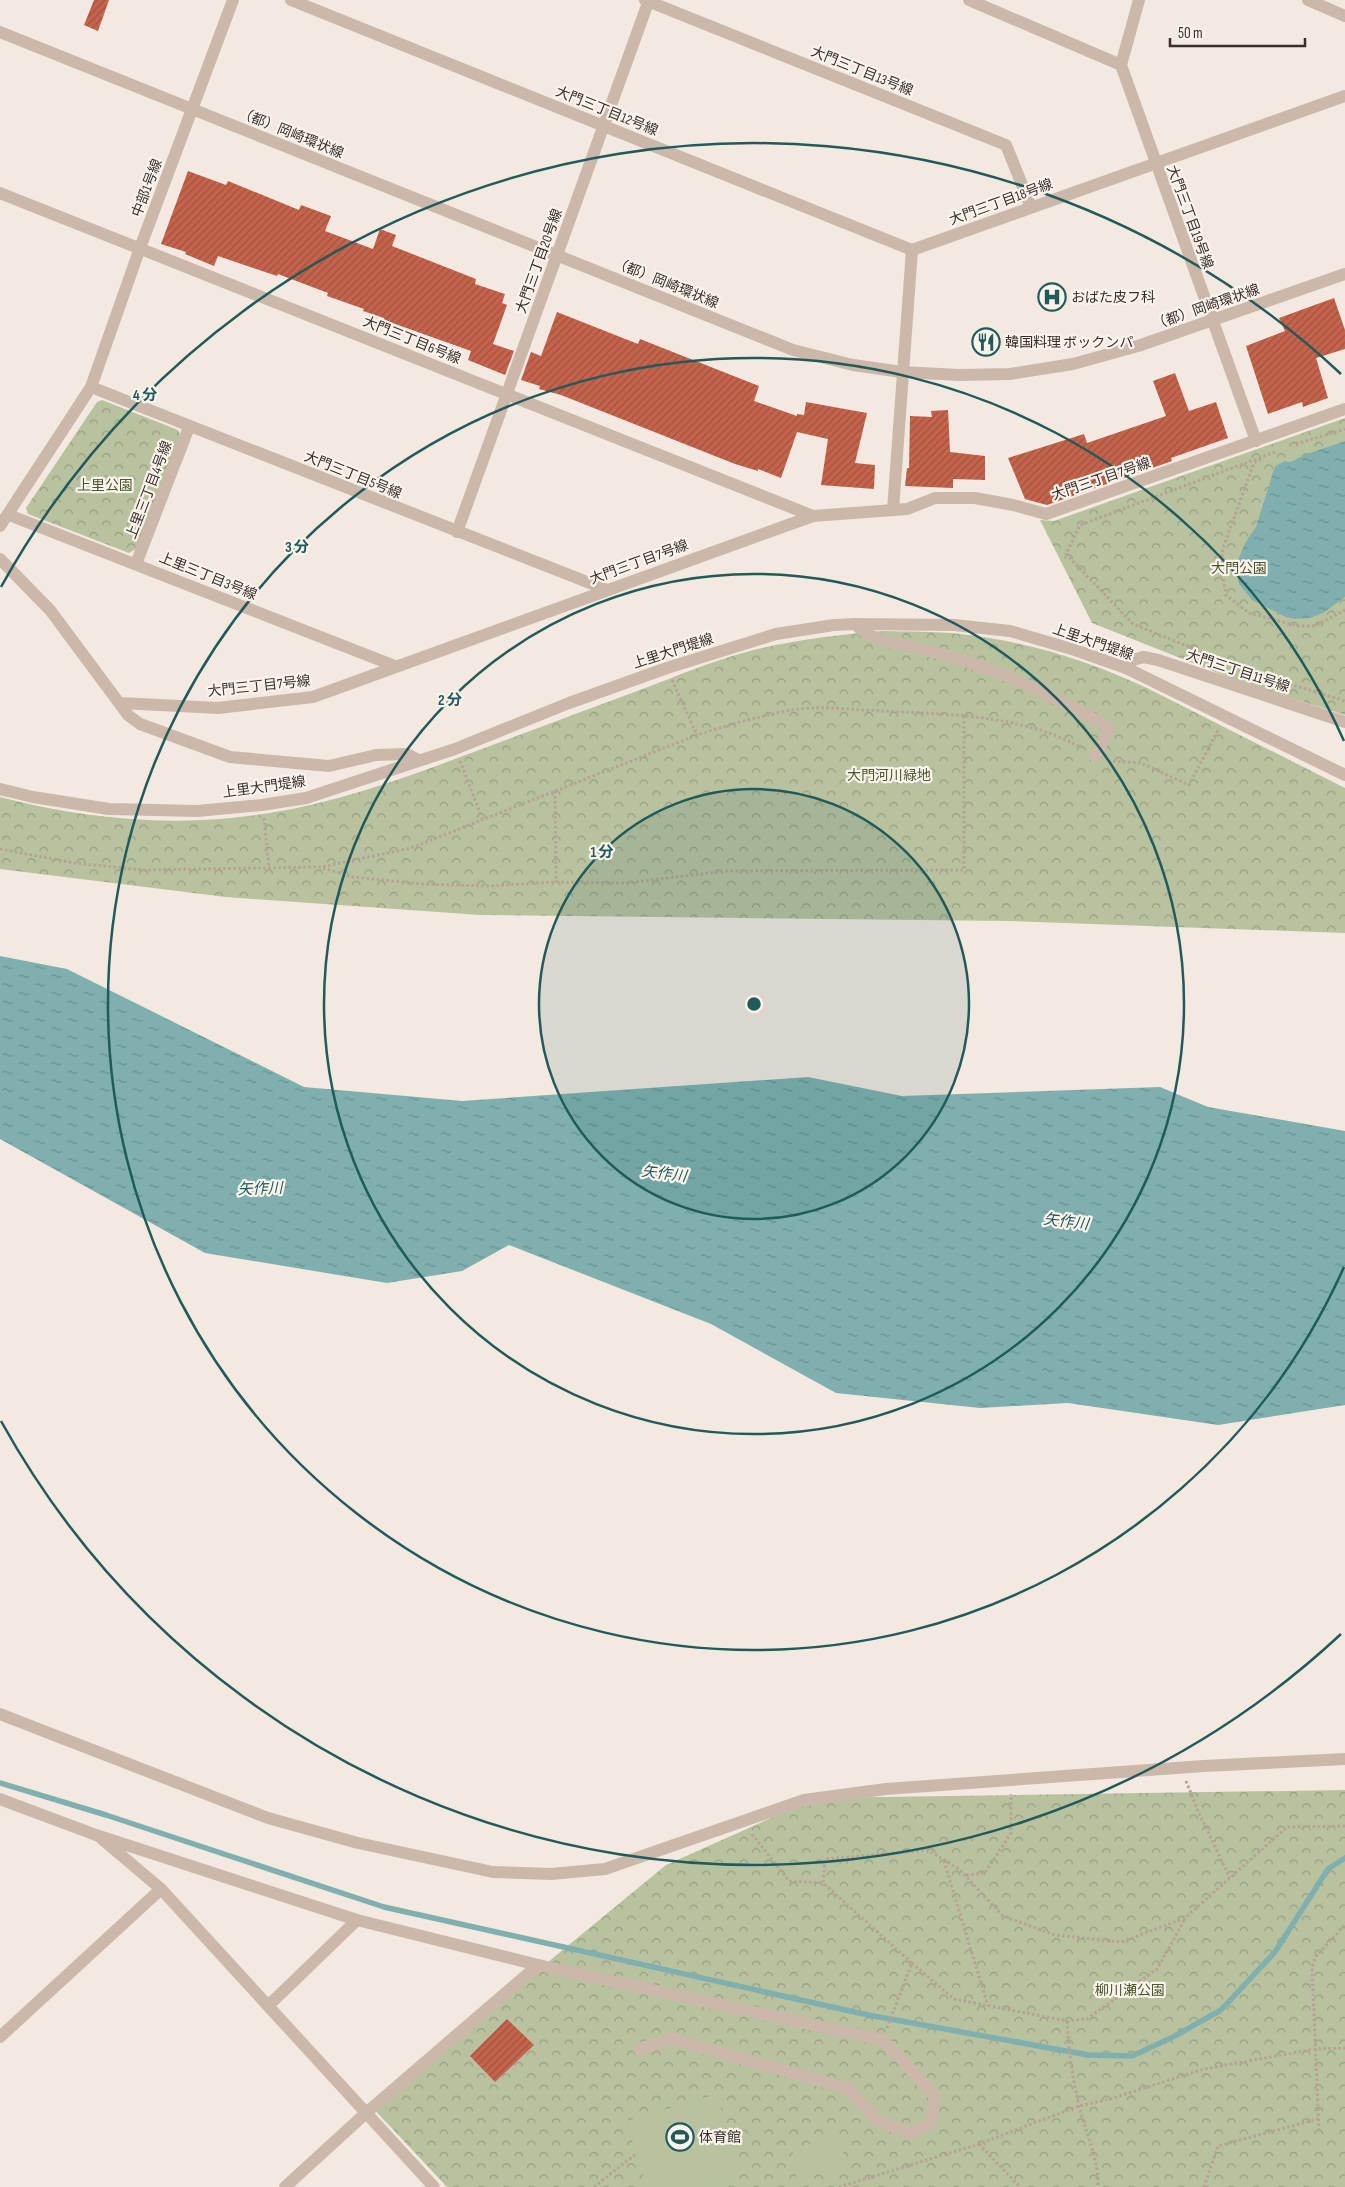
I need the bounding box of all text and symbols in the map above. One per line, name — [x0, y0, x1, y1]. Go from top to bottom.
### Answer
scale bar — [1170, 15, 1305, 47]
text: 50 m — [1178, 24, 1203, 43]
street label: 大門三丁目13号線 — [808, 43, 916, 99]
street label: 大門三丁目12号線 — [553, 83, 661, 139]
street label: （都）岡崎環状線 — [236, 104, 346, 162]
street label: 中部1号線 — [128, 157, 166, 219]
street label: 大門三丁目19号線 — [1163, 163, 1217, 271]
street label: 大門三丁目18号線 — [947, 175, 1055, 229]
street label: 大門三丁目20号線 — [512, 206, 566, 316]
street label: （都）岡崎環状線 — [611, 254, 721, 312]
street label: （都）岡崎環状線 — [1150, 281, 1262, 333]
hospital icon: おばた皮フ科 — [1037, 282, 1067, 312]
place label: おばた皮フ科 — [1071, 289, 1155, 306]
street label: 大門三丁目6号線 — [361, 313, 463, 367]
restaurant icon: 韓国料理 ボックンパ — [971, 327, 1001, 357]
place label: 韓国料理 ボックンパ — [1005, 334, 1133, 351]
text: 4 分 — [133, 386, 157, 405]
street label: 上里三丁目4号線 — [122, 438, 176, 542]
street label: 大門三丁目5号線 — [302, 448, 404, 502]
street label: 大門三丁目7号線 — [1049, 454, 1153, 504]
park label: 上里公園 — [77, 477, 133, 494]
street label: 大門三丁目7号線 — [587, 536, 691, 588]
text: 3 分 — [285, 538, 309, 557]
street label: 上里三丁目3号線 — [157, 549, 259, 603]
park label: 大門公園 — [1211, 560, 1267, 577]
street label: 上里大門堤線 — [1051, 620, 1135, 664]
street label: 上里大門堤線 — [630, 630, 716, 672]
street label: 大門三丁目11号線 — [1184, 646, 1292, 696]
street label: 大門三丁目7号線 — [207, 672, 311, 700]
text: 2 分 — [438, 691, 462, 710]
park label: 大門河川緑地 — [847, 767, 931, 784]
street label: 上里大門堤線 — [221, 773, 307, 801]
text: 1 分 — [590, 843, 614, 862]
centre of rings — [745, 995, 763, 1013]
water label: 矢作川 — [641, 1162, 689, 1186]
water label: 矢作川 — [237, 1179, 285, 1199]
water label: 矢作川 — [1043, 1210, 1091, 1234]
park label: 柳川瀬公園 — [1095, 1982, 1165, 1999]
sports icon: 体育館 — [665, 2122, 695, 2152]
place label: 体育館 — [699, 2129, 741, 2146]

